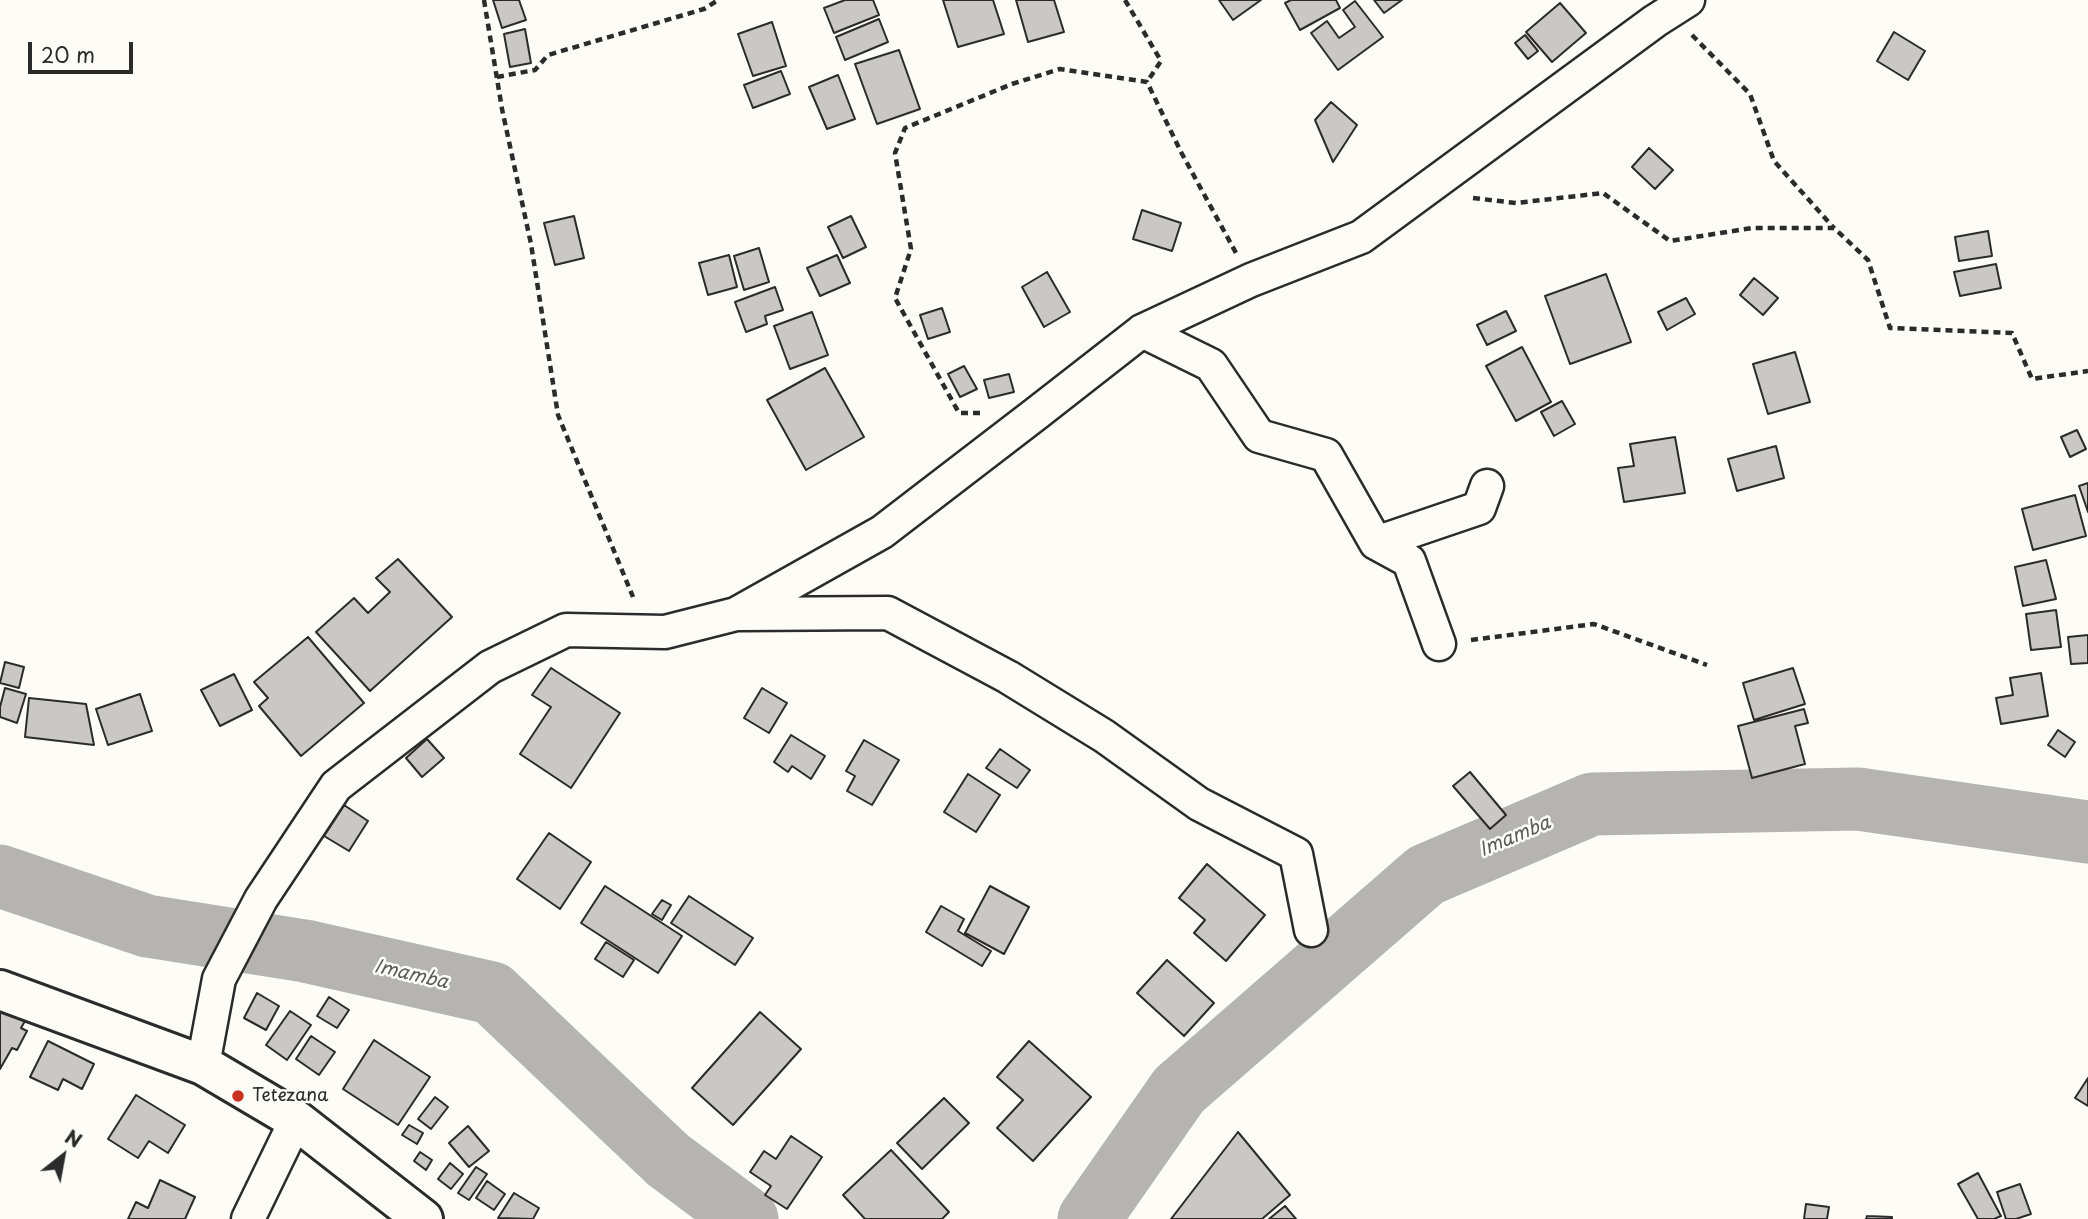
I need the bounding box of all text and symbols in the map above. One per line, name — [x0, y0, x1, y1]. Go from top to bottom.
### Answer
scale bar — [32, 28, 136, 72]
text: 20 m — [41, 38, 95, 70]
water label: Imamba — [1476, 812, 1554, 862]
water label: Imamba — [372, 955, 450, 995]
place label: Tetezana — [252, 1085, 328, 1107]
marker: Tetezana — [230, 1088, 246, 1104]
north arrow — [28, 1121, 98, 1191]
text: N — [60, 1122, 87, 1154]

